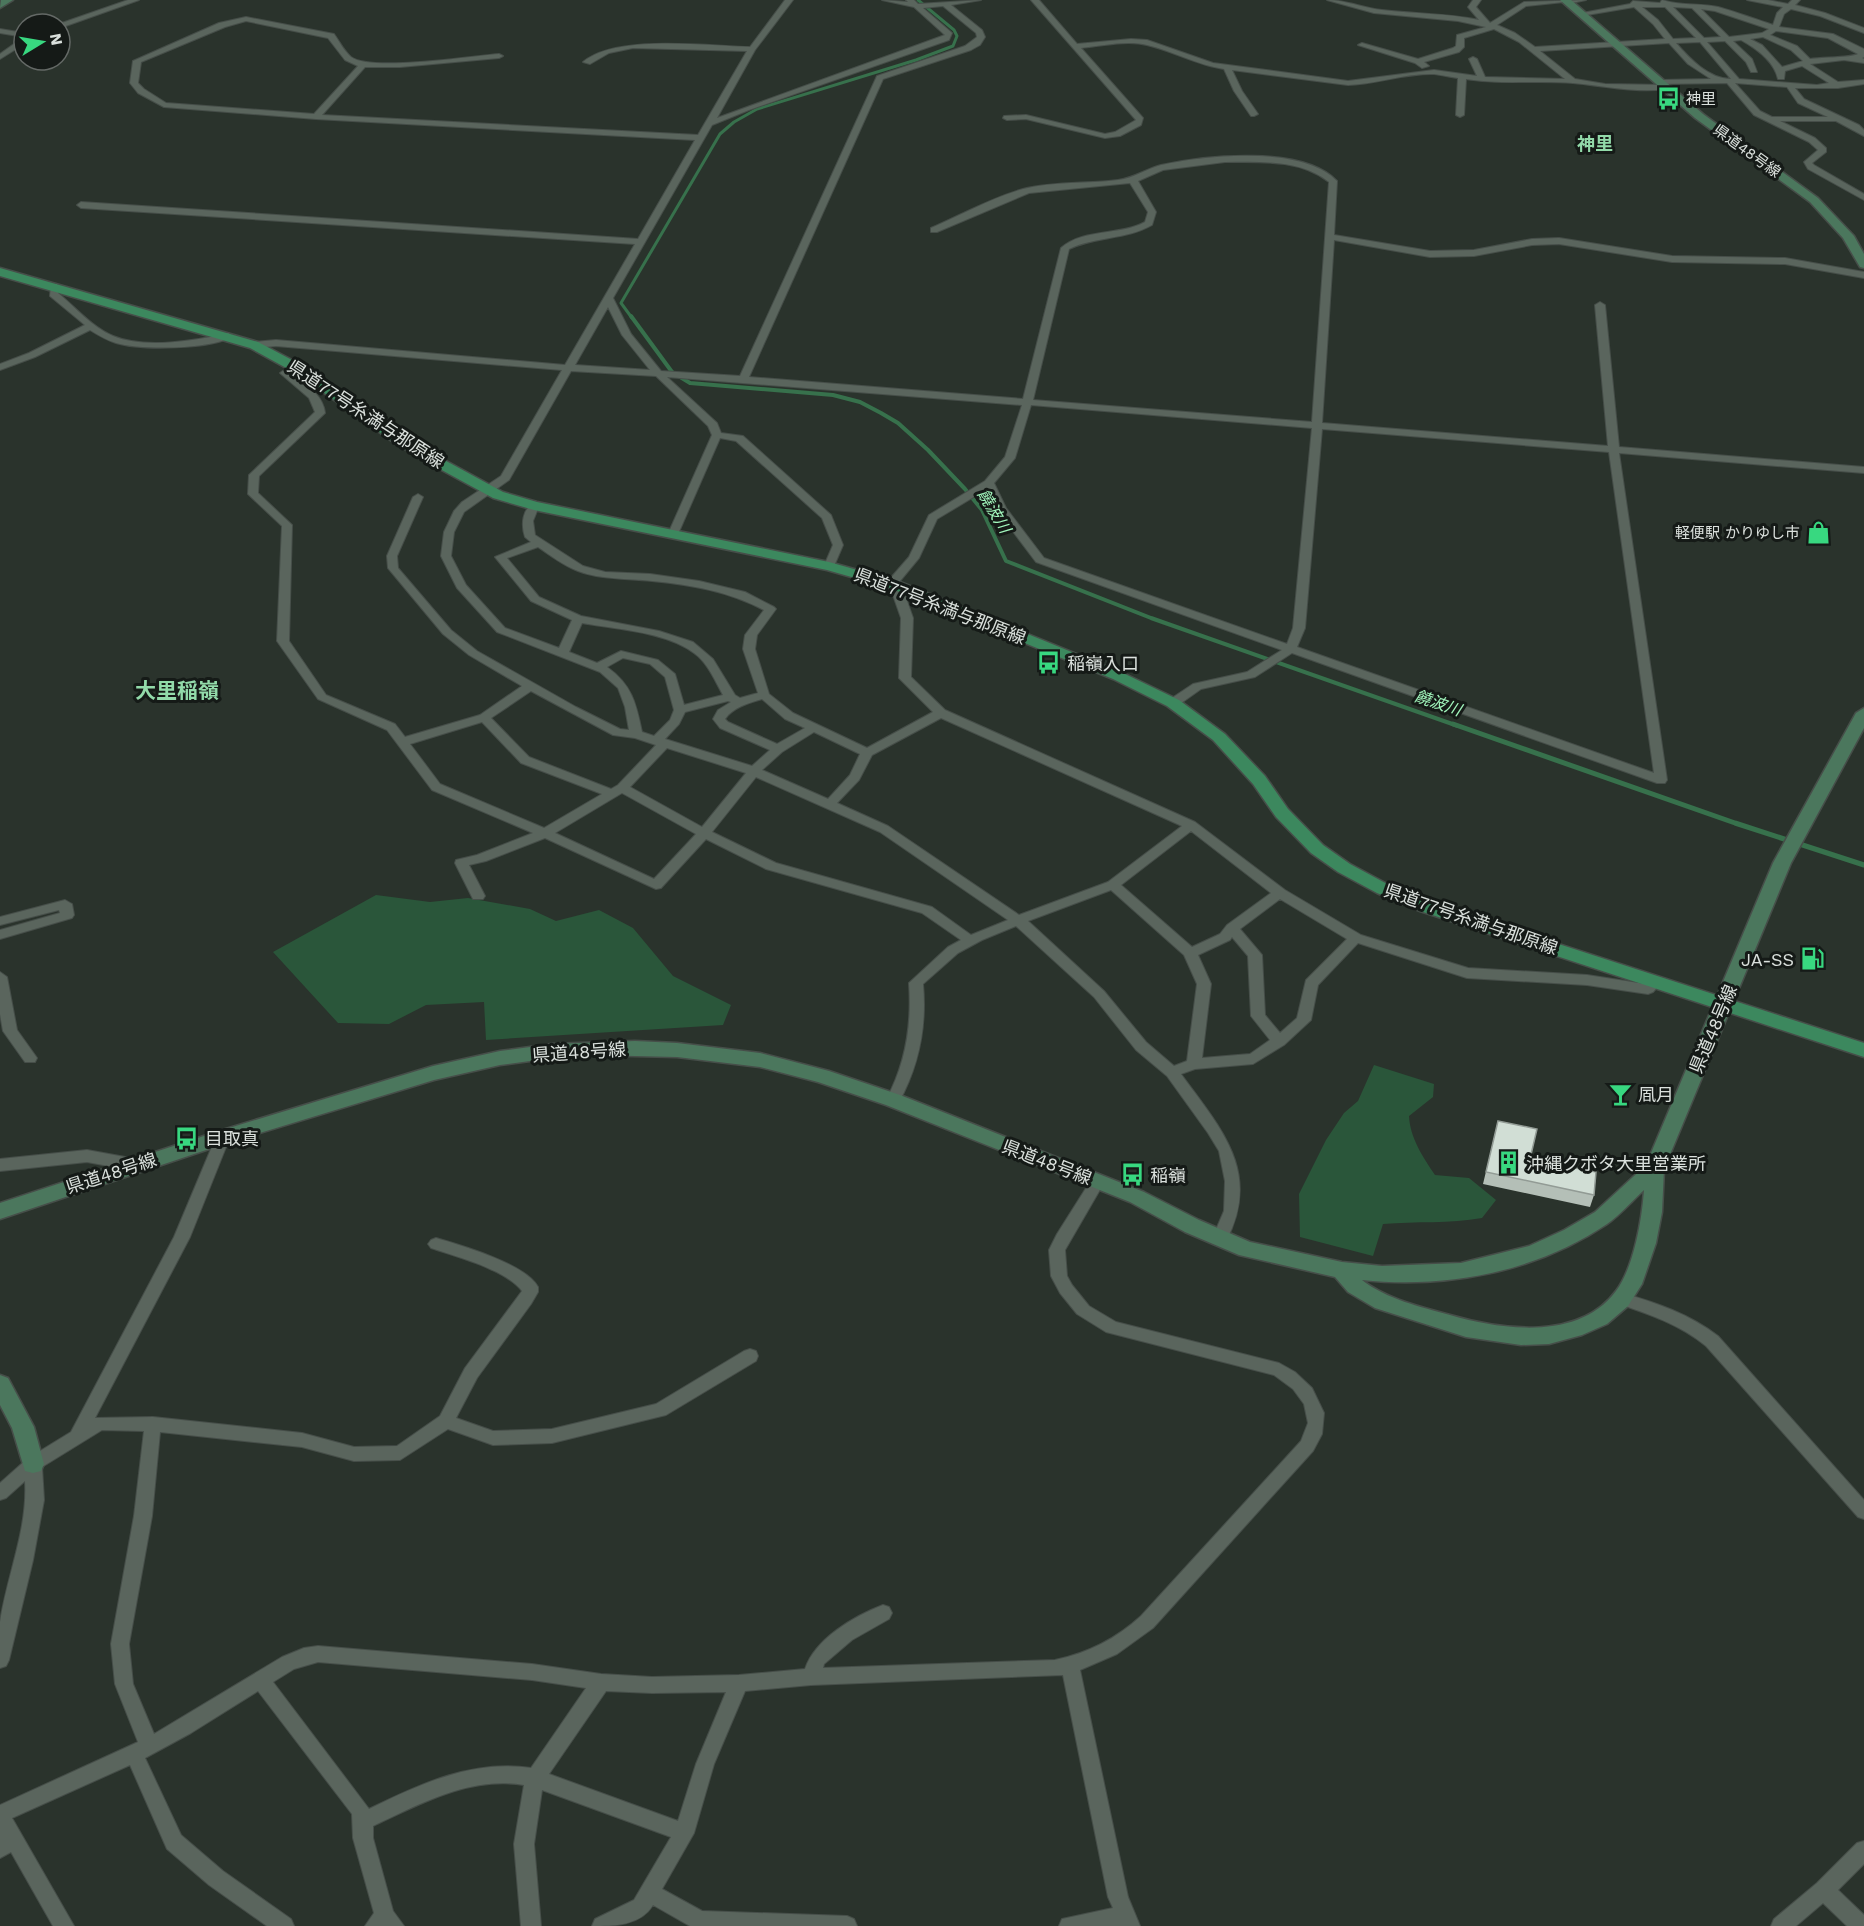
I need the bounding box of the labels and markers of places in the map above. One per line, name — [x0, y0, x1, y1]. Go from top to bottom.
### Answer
bus stop icon: 神里 — [1655, 86, 1681, 112]
place label: 神里 — [1686, 90, 1716, 108]
shop icon: 軽便駅 かりゆし市 — [1805, 520, 1831, 546]
place label: 軽便駅 かりゆし市 — [1675, 524, 1800, 542]
bus stop icon: 稲嶺入口 — [1036, 650, 1062, 676]
place label: 稲嶺入口 — [1067, 653, 1139, 674]
fuel station icon: JA-SS — [1799, 946, 1825, 972]
place label: JA-SS — [1741, 949, 1794, 970]
bar icon: 凮月 — [1607, 1081, 1633, 1107]
place label: 凮月 — [1638, 1084, 1674, 1105]
bus stop icon: 目取真 — [174, 1125, 200, 1151]
place label: 目取真 — [205, 1128, 259, 1149]
building icon: 沖縄クボタ大里営業所 — [1495, 1150, 1521, 1176]
place label: 沖縄クボタ大里営業所 — [1526, 1153, 1706, 1174]
bus stop icon: 稲嶺 — [1119, 1162, 1145, 1188]
place label: 稲嶺 — [1150, 1165, 1186, 1186]

